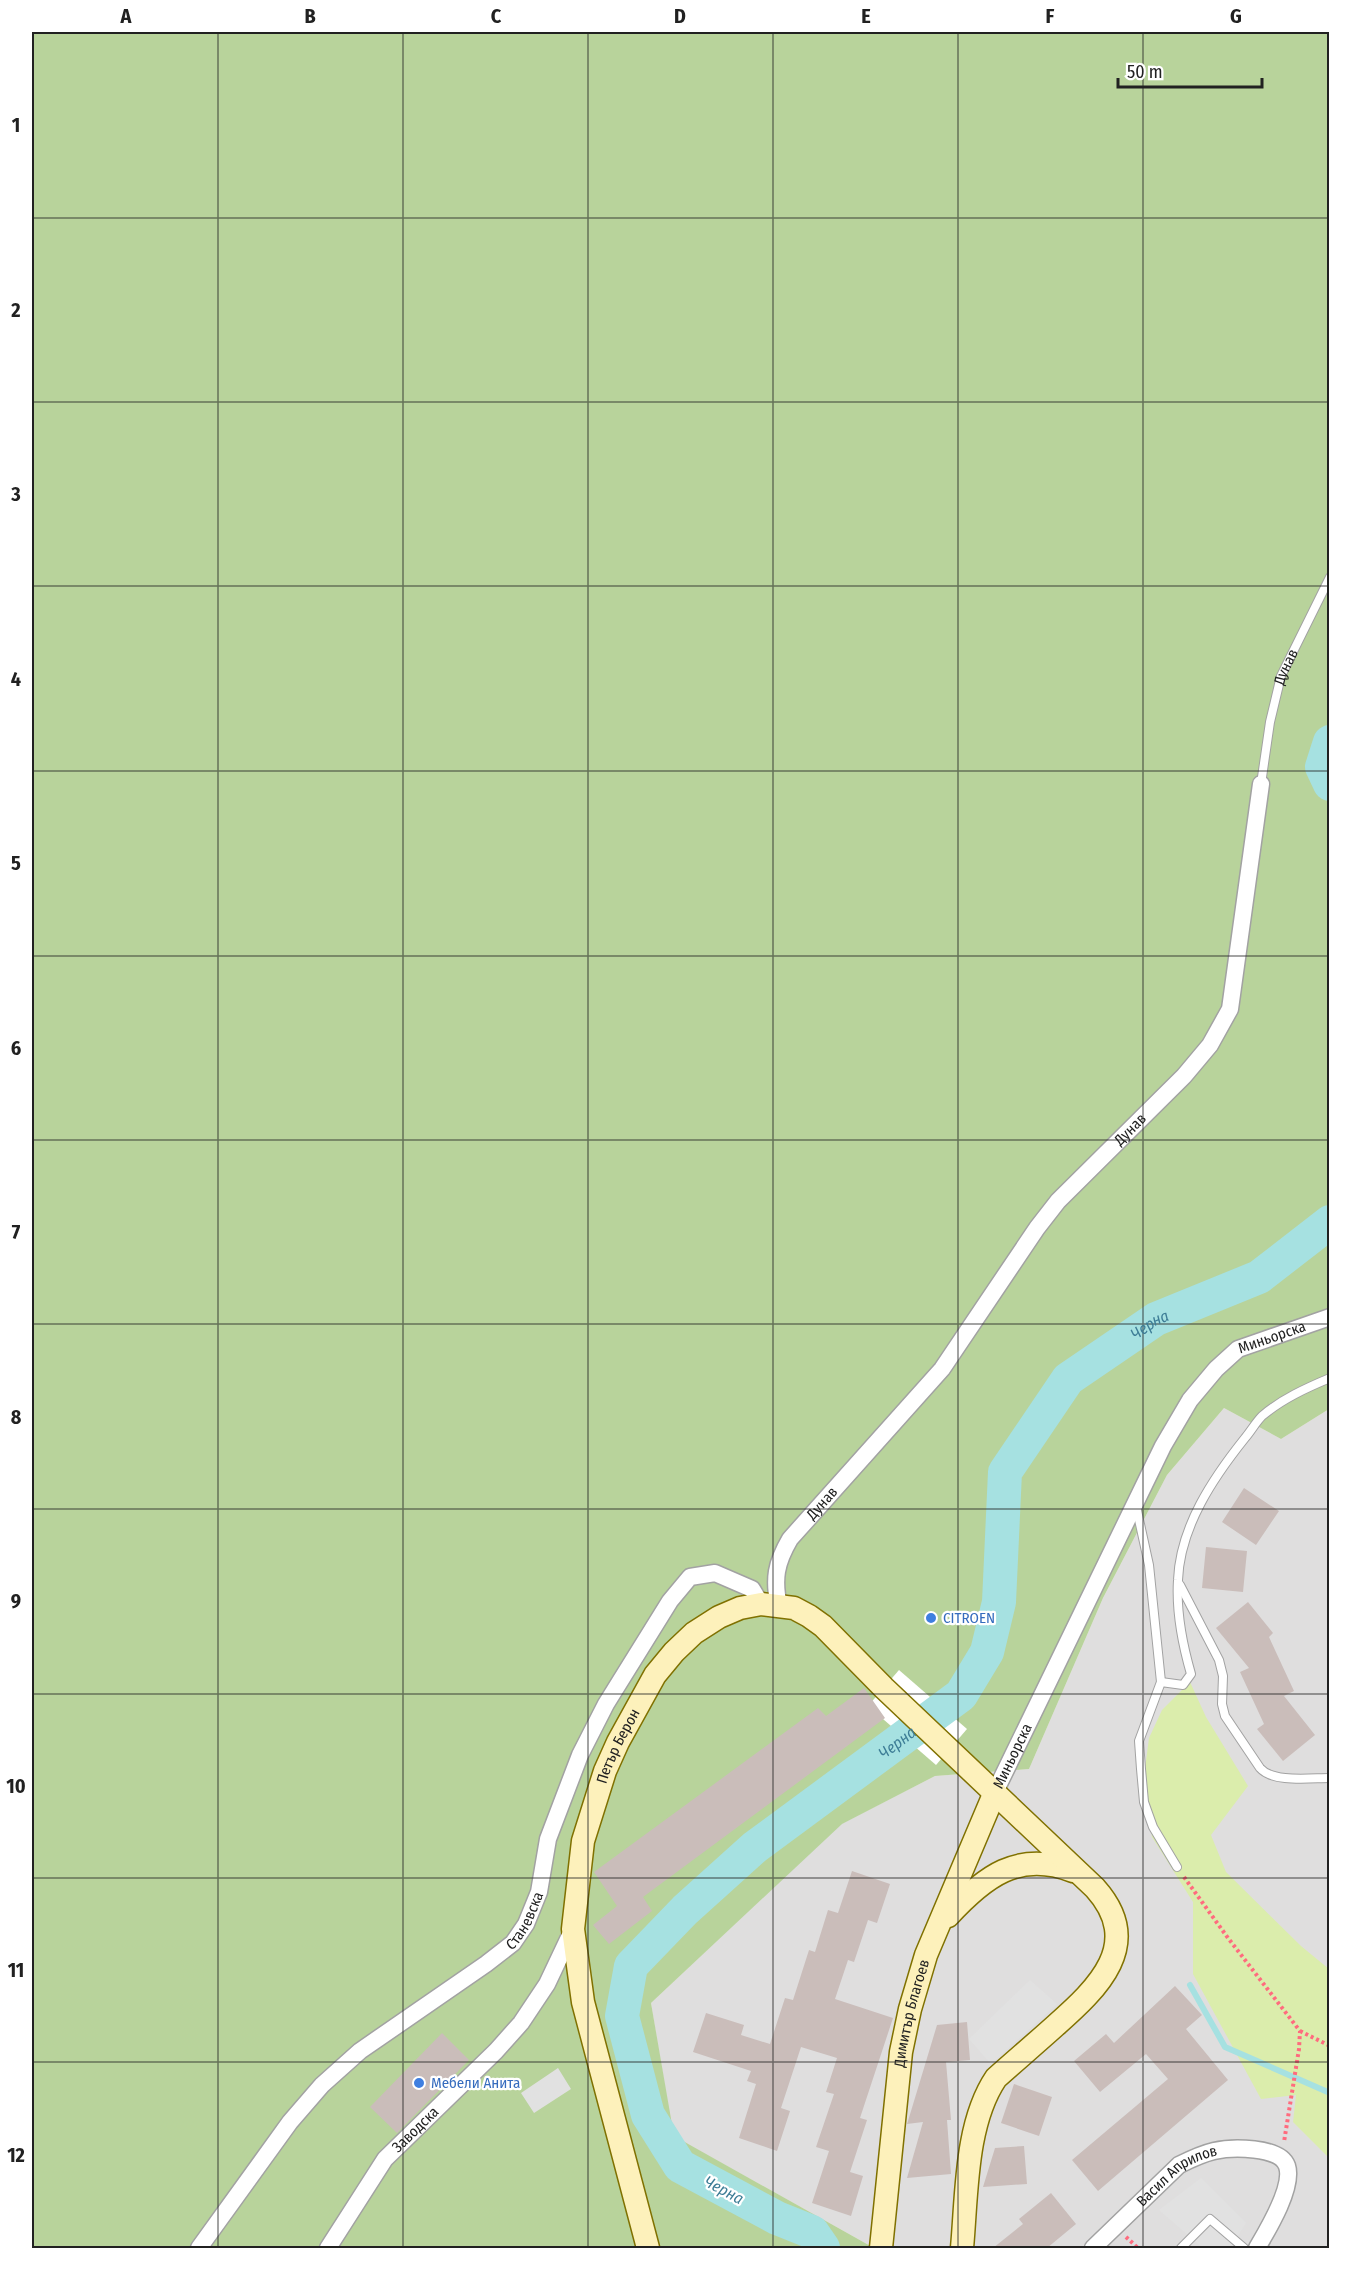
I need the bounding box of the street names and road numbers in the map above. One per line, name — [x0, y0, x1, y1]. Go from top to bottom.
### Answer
street label: Дунав — [1270, 646, 1302, 688]
street label: Дунав — [1110, 1110, 1150, 1150]
street label: Миньорска — [1236, 1317, 1308, 1357]
street label: Дунав — [802, 1483, 841, 1524]
street label: Петър Берон — [593, 1705, 644, 1786]
street label: Миньорска — [989, 1721, 1036, 1792]
street label: Станевска — [502, 1889, 547, 1954]
street label: Димитър Благоев — [890, 1957, 933, 2069]
street label: Заводска — [388, 2103, 442, 2156]
street label: Васил Априлов — [1133, 2142, 1219, 2210]

